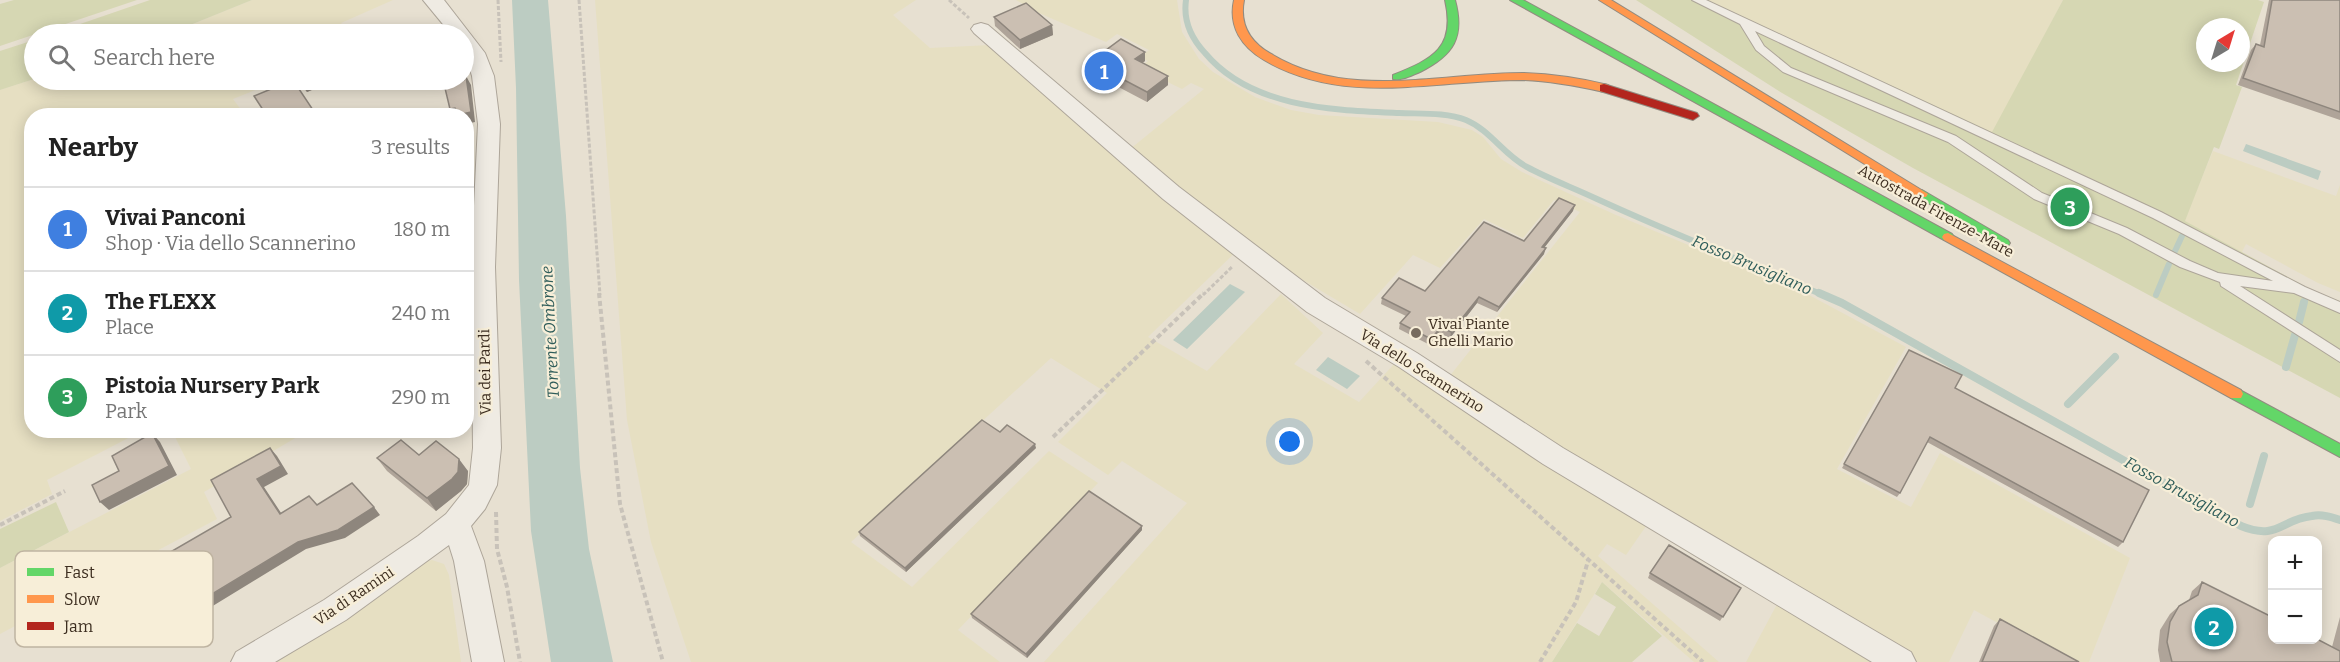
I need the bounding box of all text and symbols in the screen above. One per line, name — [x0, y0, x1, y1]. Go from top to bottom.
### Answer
north arrow — [2196, 18, 2250, 72]
search box — [24, 24, 474, 90]
icon: search — [45, 41, 78, 74]
text: Search here — [93, 44, 215, 71]
pin: 1 — [1084, 48, 1124, 94]
text: Nearby — [48, 132, 138, 163]
text: 3 results — [371, 135, 450, 159]
street label: Autostrada Firenze-Mare — [1855, 161, 2017, 261]
pin: 3 — [2050, 184, 2090, 230]
text: Vivai Panconi — [105, 204, 246, 231]
text: 1 — [63, 217, 72, 241]
text: 180 m — [394, 217, 450, 241]
text: Shop · Via dello Scannerino — [105, 231, 356, 255]
water label: Fosso Brusigliano — [1689, 231, 1815, 299]
water label: Torrente Ombrone — [537, 265, 563, 399]
text: The FLEXX — [105, 288, 216, 315]
text: 2 — [62, 301, 73, 325]
text: 240 m — [392, 301, 450, 325]
text: Place — [105, 315, 154, 339]
place label: Vivai Piante Ghelli Mario — [1428, 315, 1513, 350]
street label: Via dello Scannerino — [1357, 325, 1487, 417]
marker: Vivai Piante Ghelli Mario — [1409, 326, 1423, 340]
street label: Via dei Pardi — [475, 328, 495, 415]
text: Pistoia Nursery Park — [105, 372, 319, 399]
text: 3 — [62, 385, 73, 409]
text: 290 m — [392, 385, 450, 409]
text: Park — [105, 399, 147, 423]
your location — [1275, 427, 1304, 456]
water label: Fosso Brusigliano — [2121, 453, 2243, 531]
map controls — [2268, 536, 2322, 644]
button: + — [2268, 536, 2322, 590]
legend — [15, 551, 213, 647]
street label: Via di Ramini — [311, 562, 398, 629]
text: Fast — [64, 563, 95, 582]
text: Slow — [64, 590, 100, 609]
button: − — [2268, 590, 2322, 644]
pin: 2 — [2194, 604, 2234, 650]
text: Jam — [63, 617, 93, 636]

